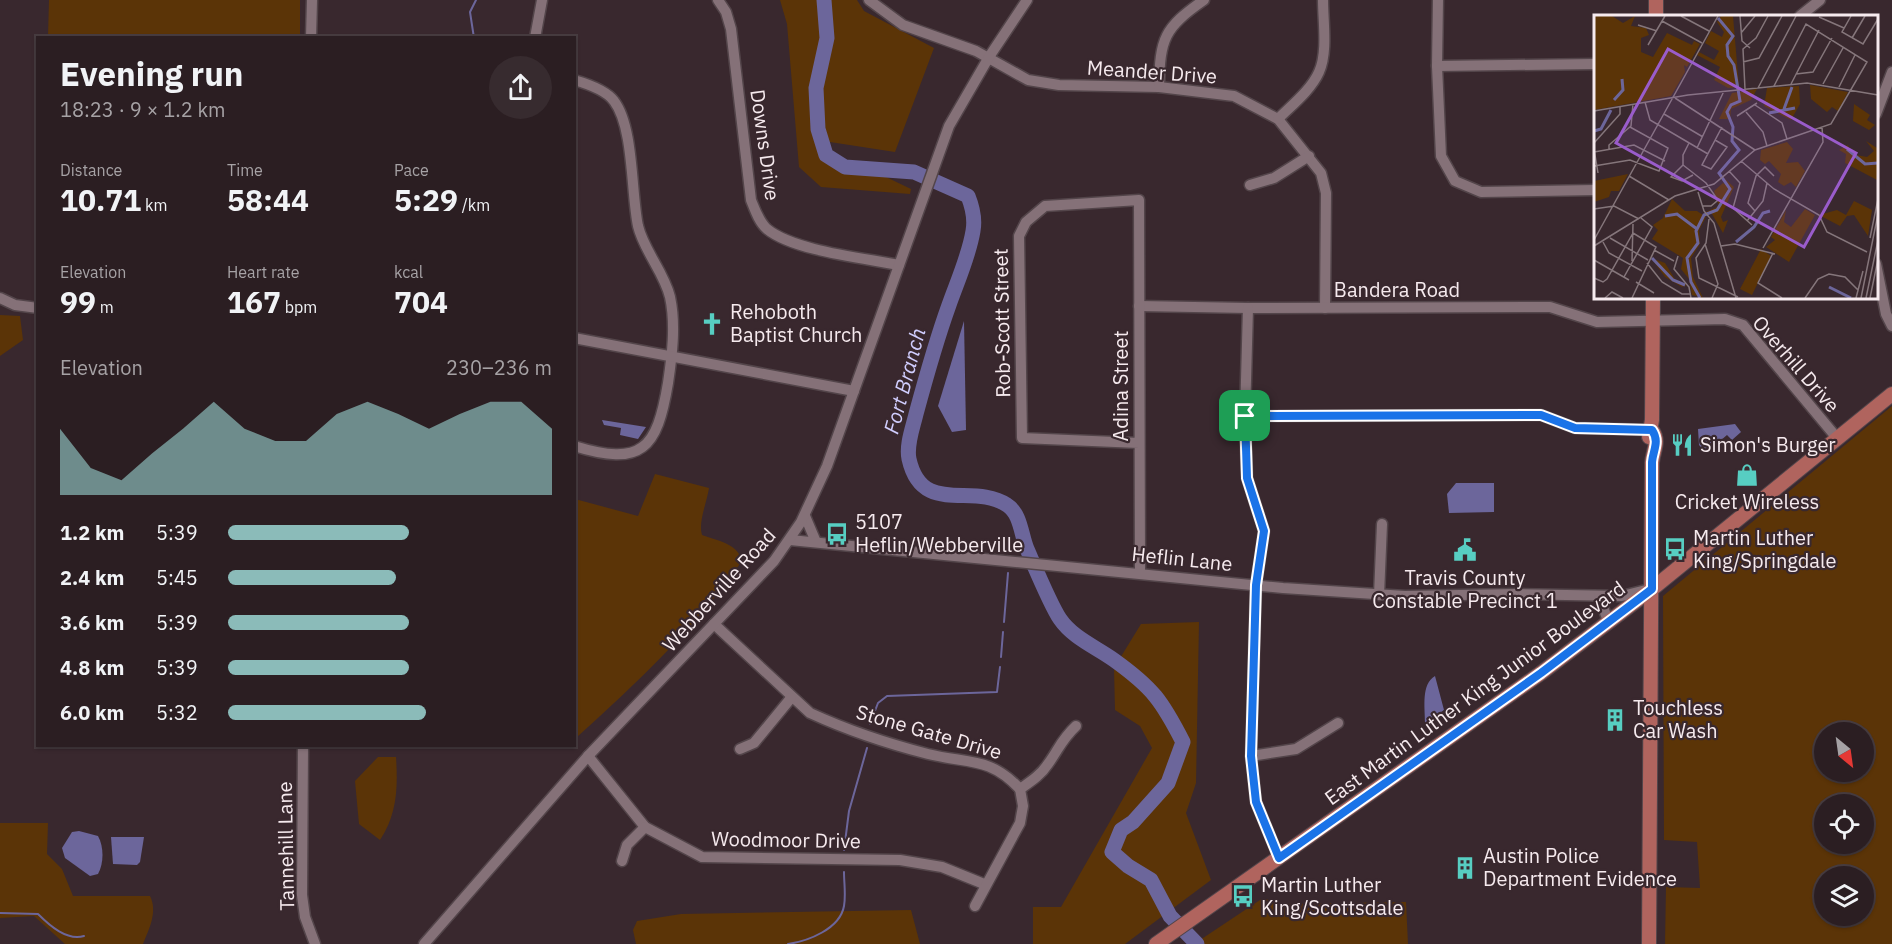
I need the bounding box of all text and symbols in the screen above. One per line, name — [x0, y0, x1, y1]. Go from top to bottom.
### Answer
inset map — [1594, 15, 1877, 298]
text: Evening run — [60, 52, 244, 95]
street label: Meander Drive — [1086, 53, 1218, 90]
button: share — [489, 56, 552, 119]
street label: Downs Drive — [744, 88, 787, 202]
text: 18:23 · 9 × 1.2 km — [60, 96, 225, 123]
text: Distance — [60, 160, 122, 180]
text: Time — [227, 160, 263, 180]
text: Pace — [394, 160, 429, 180]
text: 10.71 — [60, 180, 141, 219]
text: 58:44 — [227, 180, 309, 219]
text: 5:29 — [394, 180, 458, 219]
text: km — [141, 195, 168, 215]
text: /km — [458, 195, 490, 215]
street label: Rob-Scott Street — [987, 248, 1016, 398]
text: Elevation — [60, 262, 126, 282]
text: Heart rate — [227, 262, 300, 282]
text: kcal — [394, 262, 423, 282]
street label: Bandera Road — [1334, 276, 1460, 303]
text: 99 — [60, 282, 96, 321]
text: 167 — [227, 282, 281, 321]
text: 704 — [394, 282, 448, 321]
text: m — [96, 297, 114, 317]
text: bpm — [281, 297, 317, 317]
place label: Rehoboth Baptist Church — [730, 298, 862, 348]
street label: Overhill Drive — [1747, 309, 1846, 418]
church icon: Rehoboth Baptist Church — [699, 311, 725, 337]
water label: Fort Branch — [876, 325, 932, 437]
street label: Adina Street — [1107, 330, 1134, 442]
text: Elevation — [60, 354, 143, 381]
text: 230–236 m — [446, 354, 552, 381]
pin — [1219, 390, 1270, 441]
icon: arrive — [1228, 399, 1261, 432]
place label: Simon's Burger — [1700, 431, 1836, 458]
restaurant icon: Simon's Burger — [1669, 432, 1695, 458]
shop icon: Cricket Wireless — [1734, 462, 1760, 488]
place label: Cricket Wireless — [1675, 488, 1819, 515]
place label: 5107 Heflin/Webberville — [855, 508, 1023, 558]
text: 1.2 km — [60, 519, 124, 546]
text: 5:39 — [156, 519, 198, 546]
bus stop icon: 5107 Heflin/Webberville — [824, 521, 850, 547]
street label: Webberville Road — [656, 522, 781, 657]
place label: Martin Luther King/Springdale — [1693, 524, 1836, 574]
bus stop icon: Martin Luther King/Springdale — [1662, 536, 1688, 562]
public building icon: Travis County Constable Precinct 1 — [1452, 537, 1478, 563]
street label: Heflin Lane — [1130, 540, 1234, 577]
text: 2.4 km — [60, 564, 124, 591]
text: 5:45 — [156, 564, 198, 591]
place label: Travis County Constable Precinct 1 — [1372, 564, 1558, 614]
street label: East Martin Luther King Junior Boulevard — [1319, 574, 1630, 811]
text: 3.6 km — [60, 609, 124, 636]
text: 5:39 — [156, 609, 198, 636]
text: 4.8 km — [60, 654, 124, 681]
text: 5:39 — [156, 654, 198, 681]
place label: Touchless Car Wash — [1633, 694, 1723, 744]
street label: Stone Gate Drive — [853, 698, 1005, 765]
text: 6.0 km — [60, 699, 124, 726]
text: 5:32 — [156, 699, 198, 726]
building icon: Touchless Car Wash — [1602, 707, 1628, 733]
north arrow — [1814, 722, 1874, 782]
map controls — [1814, 722, 1874, 926]
street label: Tannehill Lane — [271, 781, 300, 911]
button: locate — [1814, 794, 1874, 854]
street label: Woodmoor Drive — [711, 825, 861, 854]
place label: Austin Police Department Evidence — [1483, 842, 1677, 892]
building icon: Austin Police Department Evidence — [1452, 855, 1478, 881]
button: layers — [1814, 866, 1874, 926]
place label: Martin Luther King/Scottsdale — [1261, 871, 1403, 921]
bus stop icon: Martin Luther King/Scottsdale — [1230, 883, 1256, 909]

